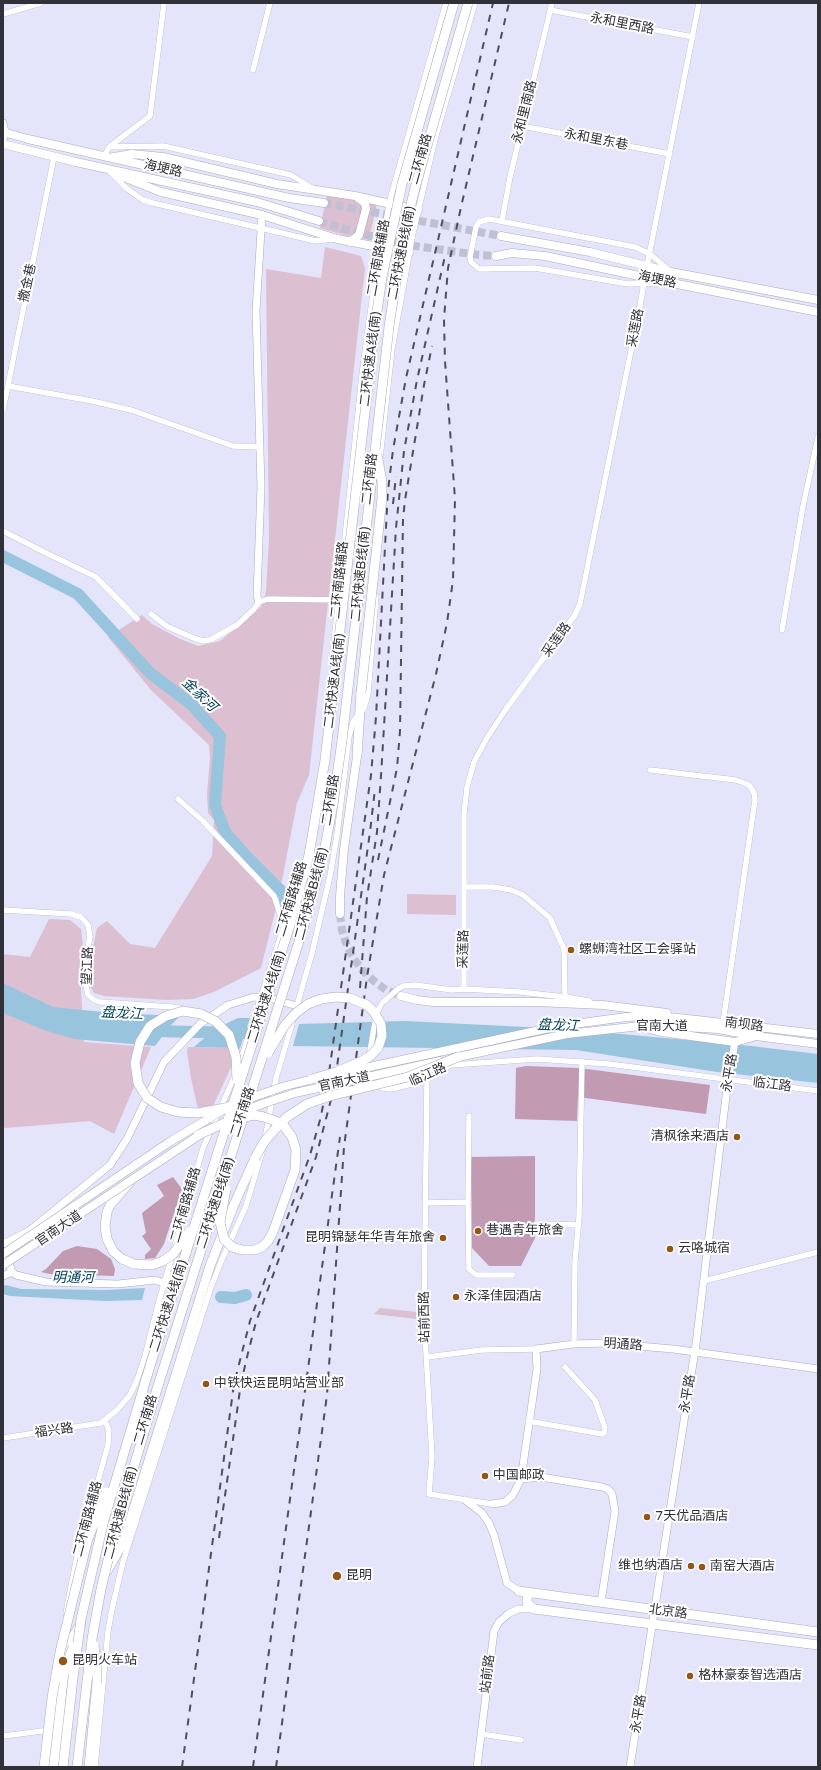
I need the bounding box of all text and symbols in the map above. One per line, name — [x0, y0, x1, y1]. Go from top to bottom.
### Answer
street label: 永和里西路 — [589, 10, 655, 38]
street label: 永和里南路 — [510, 79, 540, 145]
street label: 永和里东巷 — [563, 126, 629, 154]
street label: 二环南路 — [406, 132, 436, 186]
street label: 海埂路 — [142, 157, 184, 181]
street label: 二环快速B线(南) — [385, 205, 419, 301]
street label: 二环南路辅路 — [365, 218, 393, 298]
street label: 撒金巷 — [16, 262, 40, 304]
street label: 海埂路 — [636, 268, 678, 292]
street label: 采莲路 — [625, 307, 647, 349]
street label: 二环快速A线(南) — [357, 311, 385, 407]
street label: 二环南路 — [359, 452, 381, 506]
street label: 二环快速B线(南) — [348, 526, 374, 622]
street label: 二环南路辅路 — [328, 540, 352, 620]
street label: 采莲路 — [539, 620, 575, 660]
street label: 二环快速A线(南) — [321, 633, 349, 729]
water label: 金家河 — [178, 675, 220, 715]
street label: 二环南路 — [319, 773, 343, 827]
street label: 二环快速B线(南) — [292, 846, 332, 942]
street label: 二环南路辅路 — [273, 859, 311, 939]
street label: 采莲路 — [456, 929, 472, 969]
place label: 螺蛳湾社区工会驿站 — [579, 942, 696, 958]
marker: 螺蛳湾社区工会驿站 — [566, 945, 576, 955]
street label: 望江路 — [80, 946, 96, 986]
street label: 二环快速A线(南) — [245, 949, 289, 1045]
water label: 盘龙江 — [101, 1005, 143, 1023]
street label: 南坝路 — [724, 1015, 764, 1035]
water label: 盘龙江 — [537, 1017, 579, 1035]
street label: 官南大道 — [636, 1019, 688, 1035]
street label: 永平路 — [719, 1053, 741, 1093]
street label: 临江路 — [407, 1060, 449, 1090]
street label: 官南大道 — [317, 1069, 371, 1095]
street label: 临江路 — [752, 1075, 792, 1095]
street label: 二环南路 — [228, 1085, 258, 1139]
place label: 清枫徐来酒店 — [651, 1129, 729, 1145]
marker: 清枫徐来酒店 — [732, 1132, 742, 1142]
street label: 二环快速B线(南) — [194, 1155, 238, 1251]
street label: 二环南路辅路 — [168, 1165, 204, 1245]
street label: 官南大道 — [33, 1208, 85, 1250]
place label: 巷遇青年旅舍 — [486, 1223, 564, 1239]
marker: 巷遇青年旅舍 — [473, 1226, 483, 1236]
place label: 昆明锦瑟年华青年旅舍 — [305, 1230, 435, 1246]
marker: 昆明锦瑟年华青年旅舍 — [438, 1233, 448, 1243]
place label: 云咯城宿 — [678, 1241, 730, 1257]
marker: 云咯城宿 — [665, 1244, 675, 1254]
street label: 二环快速A线(南) — [147, 1258, 191, 1354]
water label: 明通河 — [52, 1270, 94, 1286]
place label: 永泽佳园酒店 — [464, 1289, 542, 1305]
street label: 站前西路 — [417, 1291, 433, 1343]
marker: 永泽佳园酒店 — [451, 1292, 461, 1302]
street label: 明通路 — [603, 1336, 643, 1354]
street label: 永平路 — [677, 1374, 699, 1414]
place label: 中铁快运昆明站营业部 — [214, 1376, 344, 1392]
marker: 中铁快运昆明站营业部 — [201, 1379, 211, 1389]
street label: 二环南路 — [131, 1393, 161, 1447]
street label: 福兴路 — [34, 1421, 74, 1441]
street label: 二环快速B线(南) — [101, 1465, 141, 1561]
place label: 中国邮政 — [493, 1468, 545, 1484]
marker: 中国邮政 — [480, 1471, 490, 1481]
street label: 二环南路辅路 — [70, 1479, 106, 1559]
place label: 7天优品酒店 — [655, 1509, 728, 1525]
marker: 7天优品酒店 — [642, 1512, 652, 1522]
place label: 维也纳酒店 — [618, 1558, 683, 1574]
place label: 南窑大酒店 — [710, 1559, 775, 1575]
marker: 维也纳酒店 — [686, 1561, 696, 1571]
marker: 南窑大酒店 — [697, 1562, 707, 1572]
place label: 昆明 — [346, 1568, 372, 1584]
marker: 昆明 — [331, 1570, 343, 1582]
street label: 北京路 — [648, 1602, 688, 1622]
place label: 昆明火车站 — [72, 1653, 137, 1669]
street label: 站前路 — [478, 1654, 498, 1694]
marker: 昆明火车站 — [57, 1655, 69, 1667]
place label: 格林豪泰智选酒店 — [698, 1668, 802, 1684]
marker: 格林豪泰智选酒店 — [685, 1671, 695, 1681]
street label: 永平路 — [628, 1694, 650, 1734]

